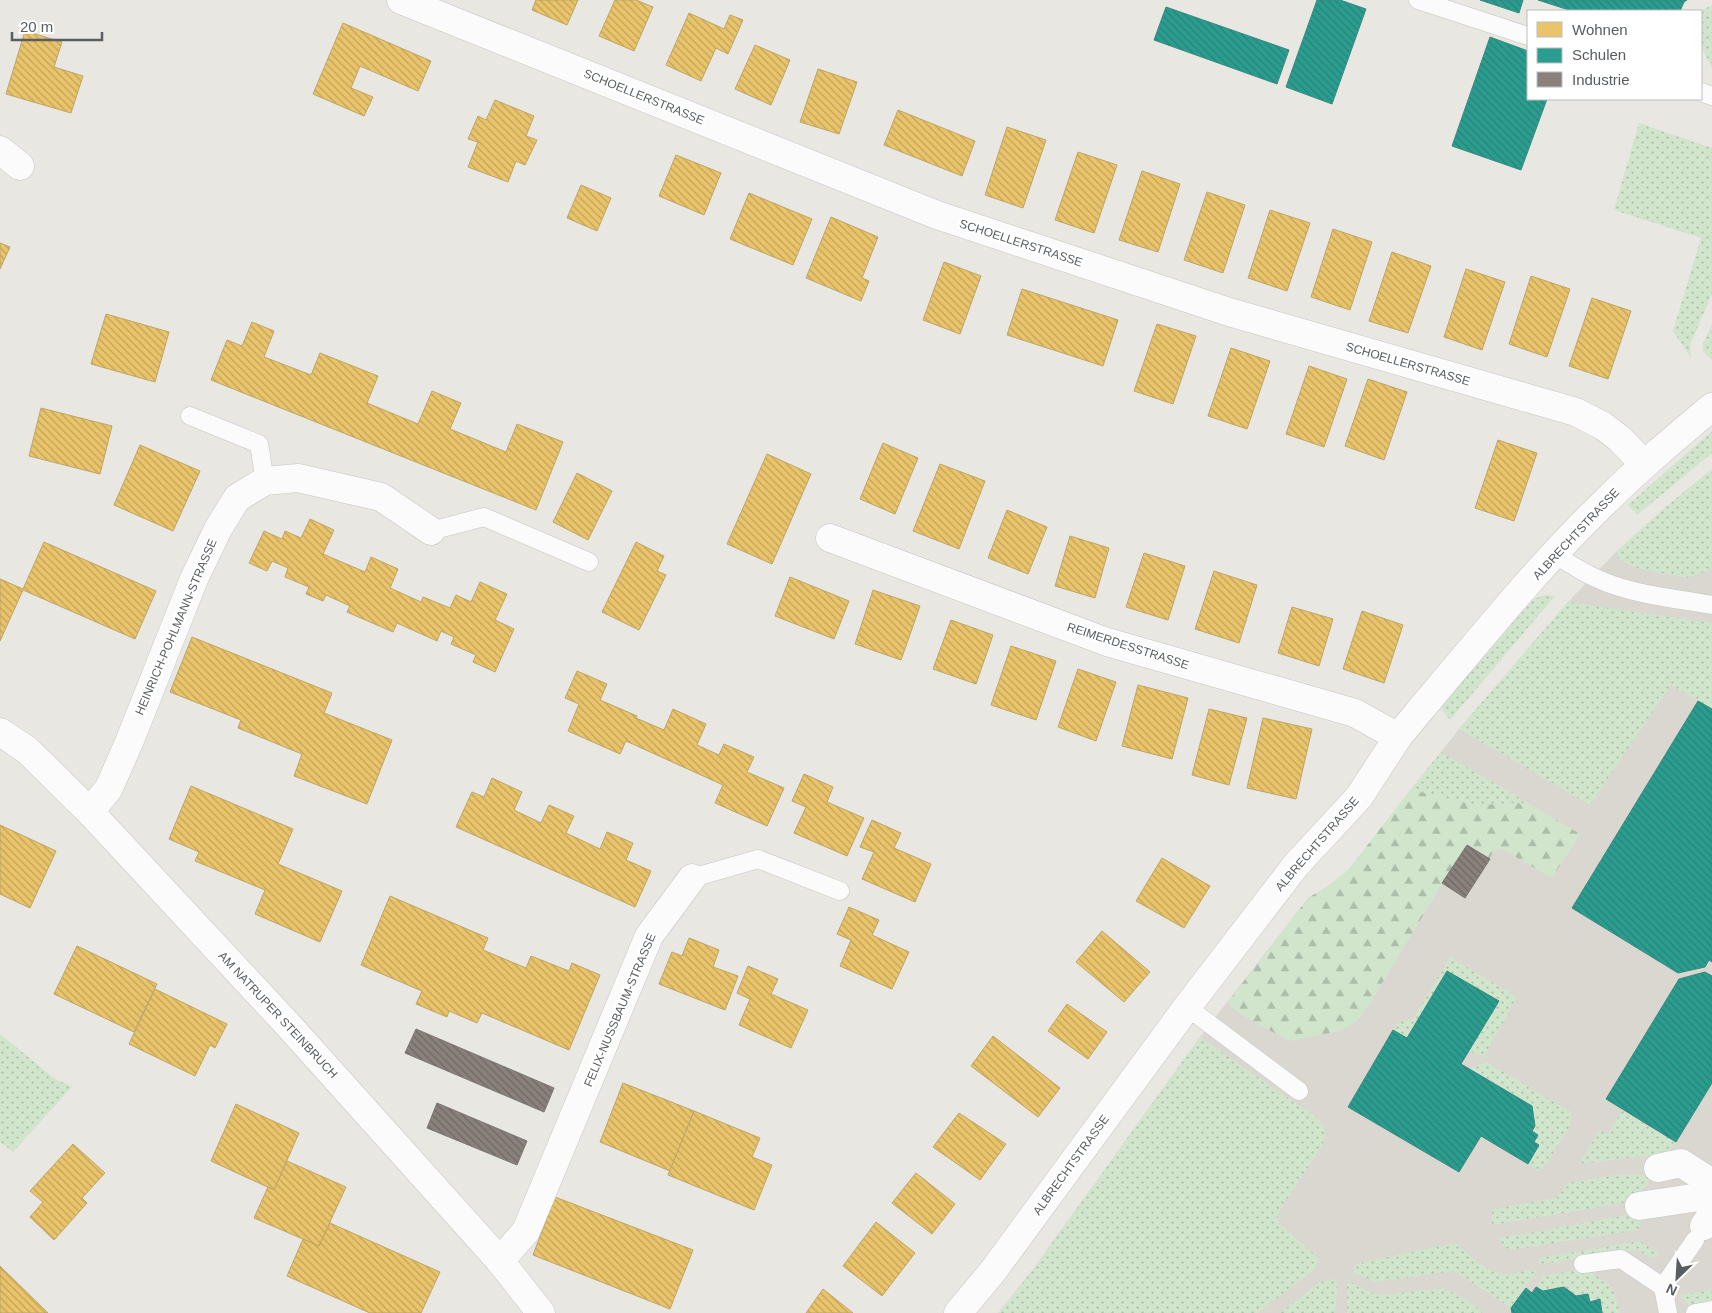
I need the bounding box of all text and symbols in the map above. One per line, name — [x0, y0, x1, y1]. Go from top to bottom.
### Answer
scale bar — [12, 10, 102, 42]
legend — [1527, 10, 1702, 100]
text: 20 m — [20, 18, 53, 35]
text: Wohnen — [1572, 21, 1628, 38]
text: Schulen — [1572, 46, 1626, 63]
street label: SCHOELLERSTRASSE — [582, 66, 706, 128]
text: Industrie — [1572, 71, 1630, 88]
street label: SCHOELLERSTRASSE — [958, 216, 1084, 270]
street label: SCHOELLERSTRASSE — [1344, 340, 1472, 388]
street label: ALBRECHTSTRASSE — [1530, 485, 1622, 583]
street label: HEINRICH-POHLMANN-STRASSE — [132, 537, 220, 717]
street label: REIMERDESSTRASSE — [1065, 620, 1191, 672]
street label: ALBRECHTSTRASSE — [1272, 794, 1362, 894]
street label: FELIX-NUSSBAUM-STRASSE — [581, 931, 659, 1089]
street label: AM NATRUPER STEINBRUCH — [216, 949, 340, 1081]
street label: ALBRECHTSTRASSE — [1030, 1112, 1112, 1218]
north arrow — [1652, 1253, 1702, 1303]
text: N — [1664, 1280, 1679, 1299]

